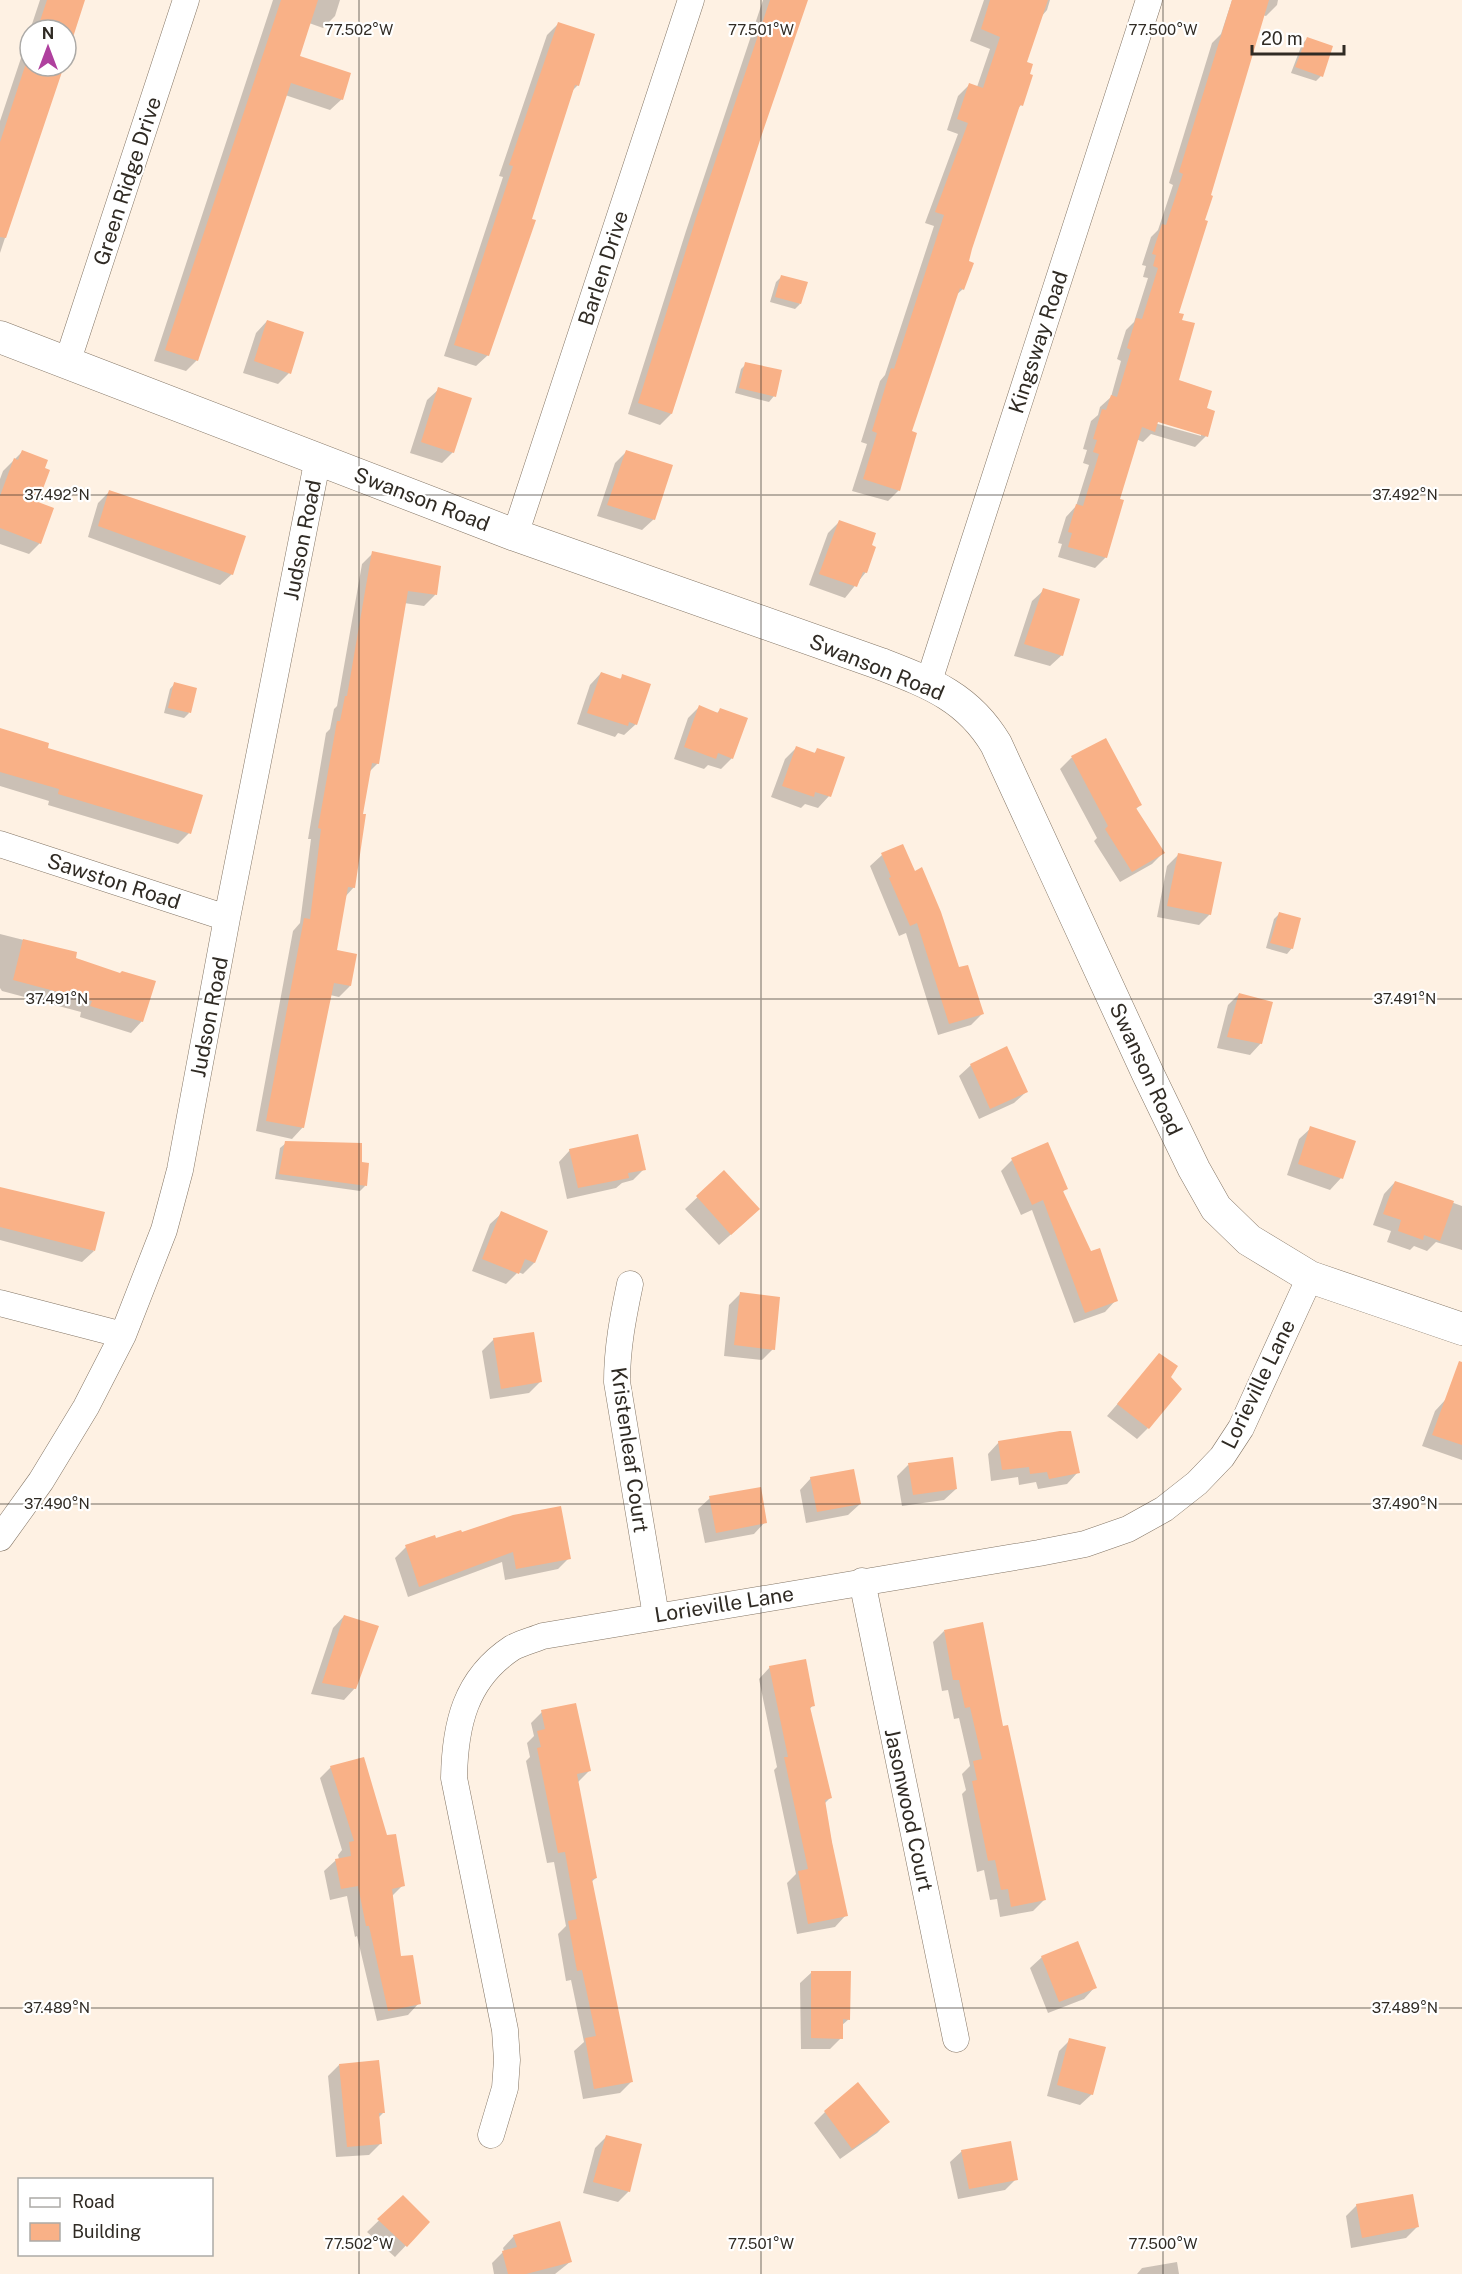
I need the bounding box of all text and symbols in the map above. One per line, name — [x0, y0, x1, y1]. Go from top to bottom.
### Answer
north arrow — [18, 18, 78, 78]
scale bar — [1252, 18, 1344, 56]
text: 77.502°W — [325, 21, 393, 38]
text: 77.501°W — [728, 21, 794, 38]
text: 77.500°W — [1129, 21, 1197, 38]
text: N — [42, 24, 54, 43]
text: 20 m — [1261, 28, 1303, 49]
street label: Green Ridge Drive — [88, 93, 166, 269]
street label: Barlen Drive — [573, 207, 633, 329]
street label: Kingsway Road — [1003, 268, 1073, 416]
street label: Swanson Road — [351, 462, 493, 536]
street label: Judson Road — [278, 478, 326, 602]
text: 37.492°N — [24, 486, 90, 503]
text: 37.492°N — [1372, 486, 1438, 503]
street label: Swanson Road — [806, 629, 948, 705]
street label: Sawston Road — [44, 848, 184, 914]
street label: Judson Road — [185, 955, 233, 1079]
text: 37.491°N — [26, 990, 88, 1007]
text: 37.491°N — [1374, 990, 1436, 1007]
street label: Swanson Road — [1104, 999, 1188, 1139]
street label: Lorieville Lane — [1216, 1315, 1300, 1453]
street label: Kristenleaf Court — [606, 1366, 654, 1534]
text: 37.490°N — [24, 1495, 90, 1512]
text: 37.490°N — [1372, 1495, 1438, 1512]
street label: Lorieville Lane — [653, 1581, 795, 1627]
street label: Jasonwood Court — [880, 1726, 938, 1894]
text: 37.489°N — [24, 1999, 90, 2016]
text: 37.489°N — [1372, 1999, 1438, 2016]
legend — [18, 2178, 213, 2256]
text: Road — [72, 2191, 115, 2212]
text: Building — [72, 2221, 141, 2242]
text: 77.502°W — [325, 2235, 393, 2252]
text: 77.501°W — [728, 2235, 794, 2252]
text: 77.500°W — [1129, 2235, 1197, 2252]

